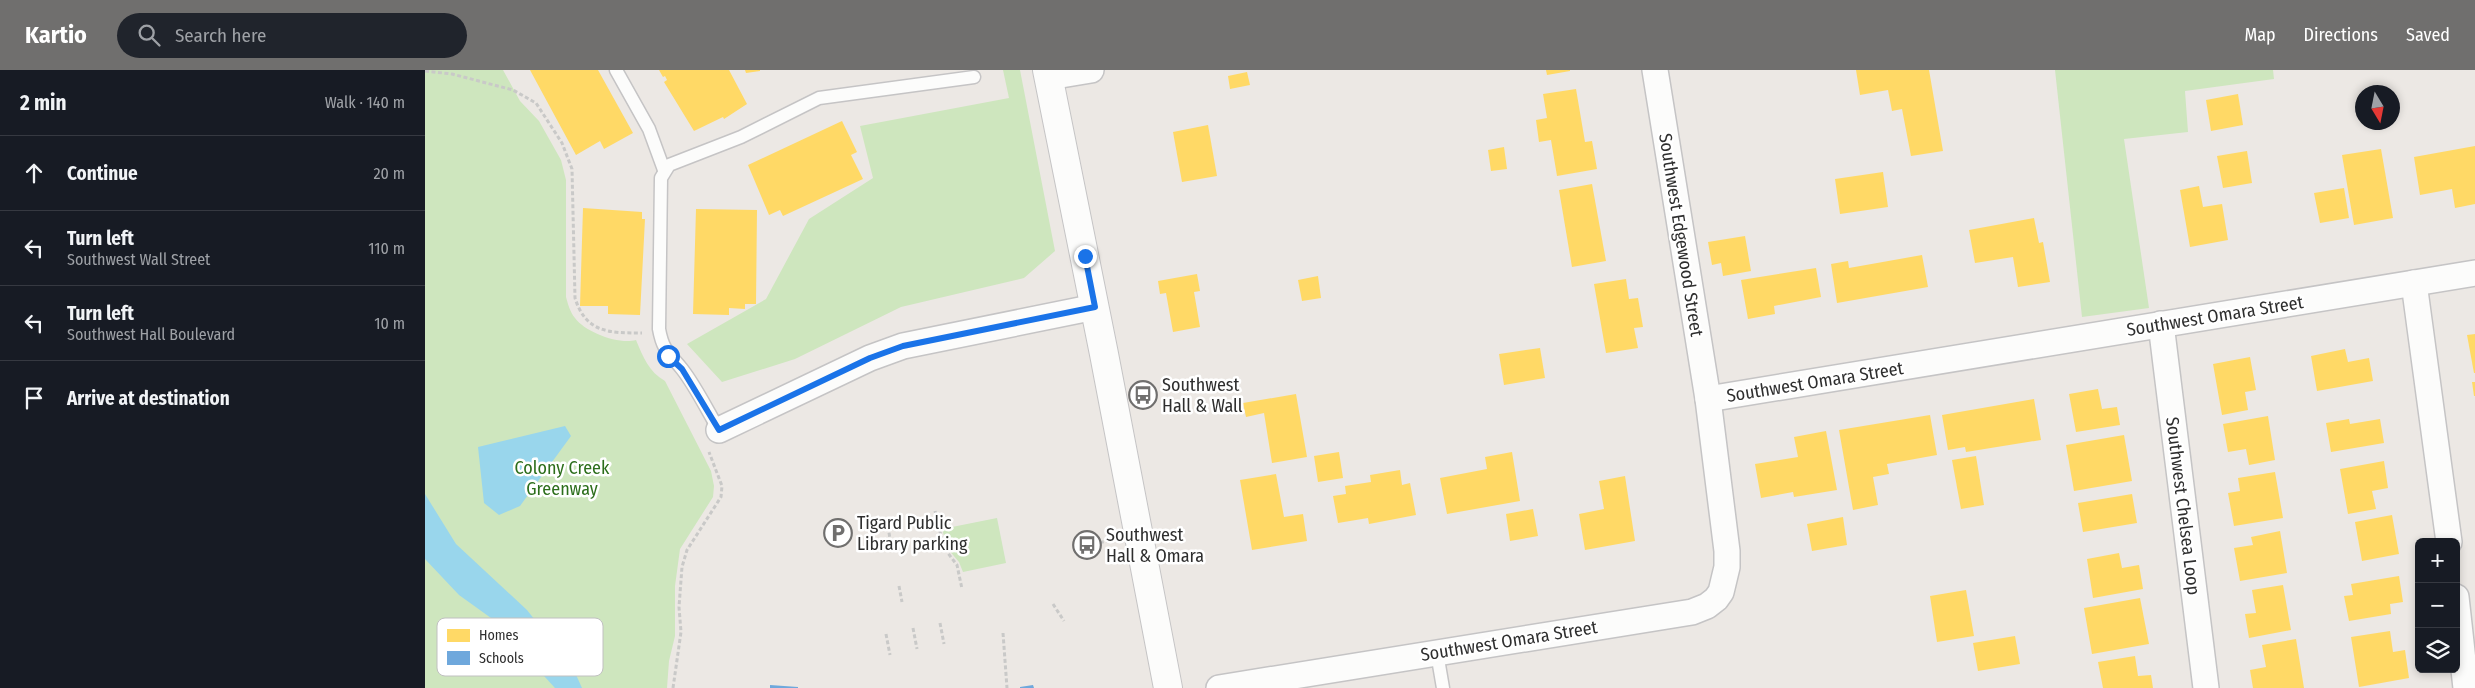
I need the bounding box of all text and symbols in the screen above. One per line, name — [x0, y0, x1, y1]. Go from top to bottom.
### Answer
search box — [117, 13, 467, 58]
text: Kartio — [25, 21, 87, 49]
icon: search — [135, 21, 163, 49]
text: Search here — [175, 24, 266, 47]
text: Map — [2244, 24, 2276, 46]
text: Directions — [2304, 24, 2378, 46]
text: Saved — [2406, 24, 2450, 46]
north arrow — [2355, 85, 2400, 130]
text: 2 min — [20, 90, 67, 116]
text: Walk · 140 m — [325, 93, 405, 112]
street label: Southwest Edgewood Street — [1654, 132, 1708, 338]
icon: ahead — [20, 159, 48, 187]
text: Continue — [67, 162, 138, 185]
text: 20 m — [374, 164, 405, 183]
text: Turn left — [67, 227, 134, 250]
icon: left — [20, 234, 48, 262]
text: 110 m — [368, 239, 405, 258]
route end — [1074, 245, 1097, 268]
text: Southwest Wall Street — [67, 250, 210, 269]
street label: Southwest Omara Street — [2125, 291, 2305, 341]
text: Turn left — [67, 302, 134, 325]
icon: left — [20, 309, 48, 337]
text: 10 m — [374, 314, 405, 333]
text: Southwest Hall Boulevard — [67, 325, 235, 344]
route start — [657, 345, 680, 368]
street label: Southwest Omara Street — [1725, 357, 1905, 407]
place label: Southwest Hall & Wall — [1162, 374, 1243, 417]
bus stop icon: Southwest Hall & Wall — [1128, 380, 1158, 410]
icon: arrive — [20, 384, 48, 412]
text: Arrive at destination — [67, 387, 230, 410]
street label: Southwest Chelsea Loop — [2161, 416, 2205, 596]
park label: Colony Creek Greenway — [515, 457, 610, 500]
place label: Tigard Public Library parking — [857, 512, 968, 555]
parking icon: Tigard Public Library parking — [823, 518, 853, 548]
place label: Southwest Hall & Omara — [1106, 524, 1204, 567]
bus stop icon: Southwest Hall & Omara — [1072, 530, 1102, 560]
map controls — [2415, 538, 2460, 673]
button: + — [2415, 538, 2460, 583]
button: − — [2415, 583, 2460, 628]
street label: Southwest Omara Street — [1419, 616, 1599, 666]
legend — [437, 618, 603, 676]
text: Homes — [479, 627, 519, 644]
button: layers — [2415, 628, 2460, 673]
text: Schools — [479, 650, 524, 667]

